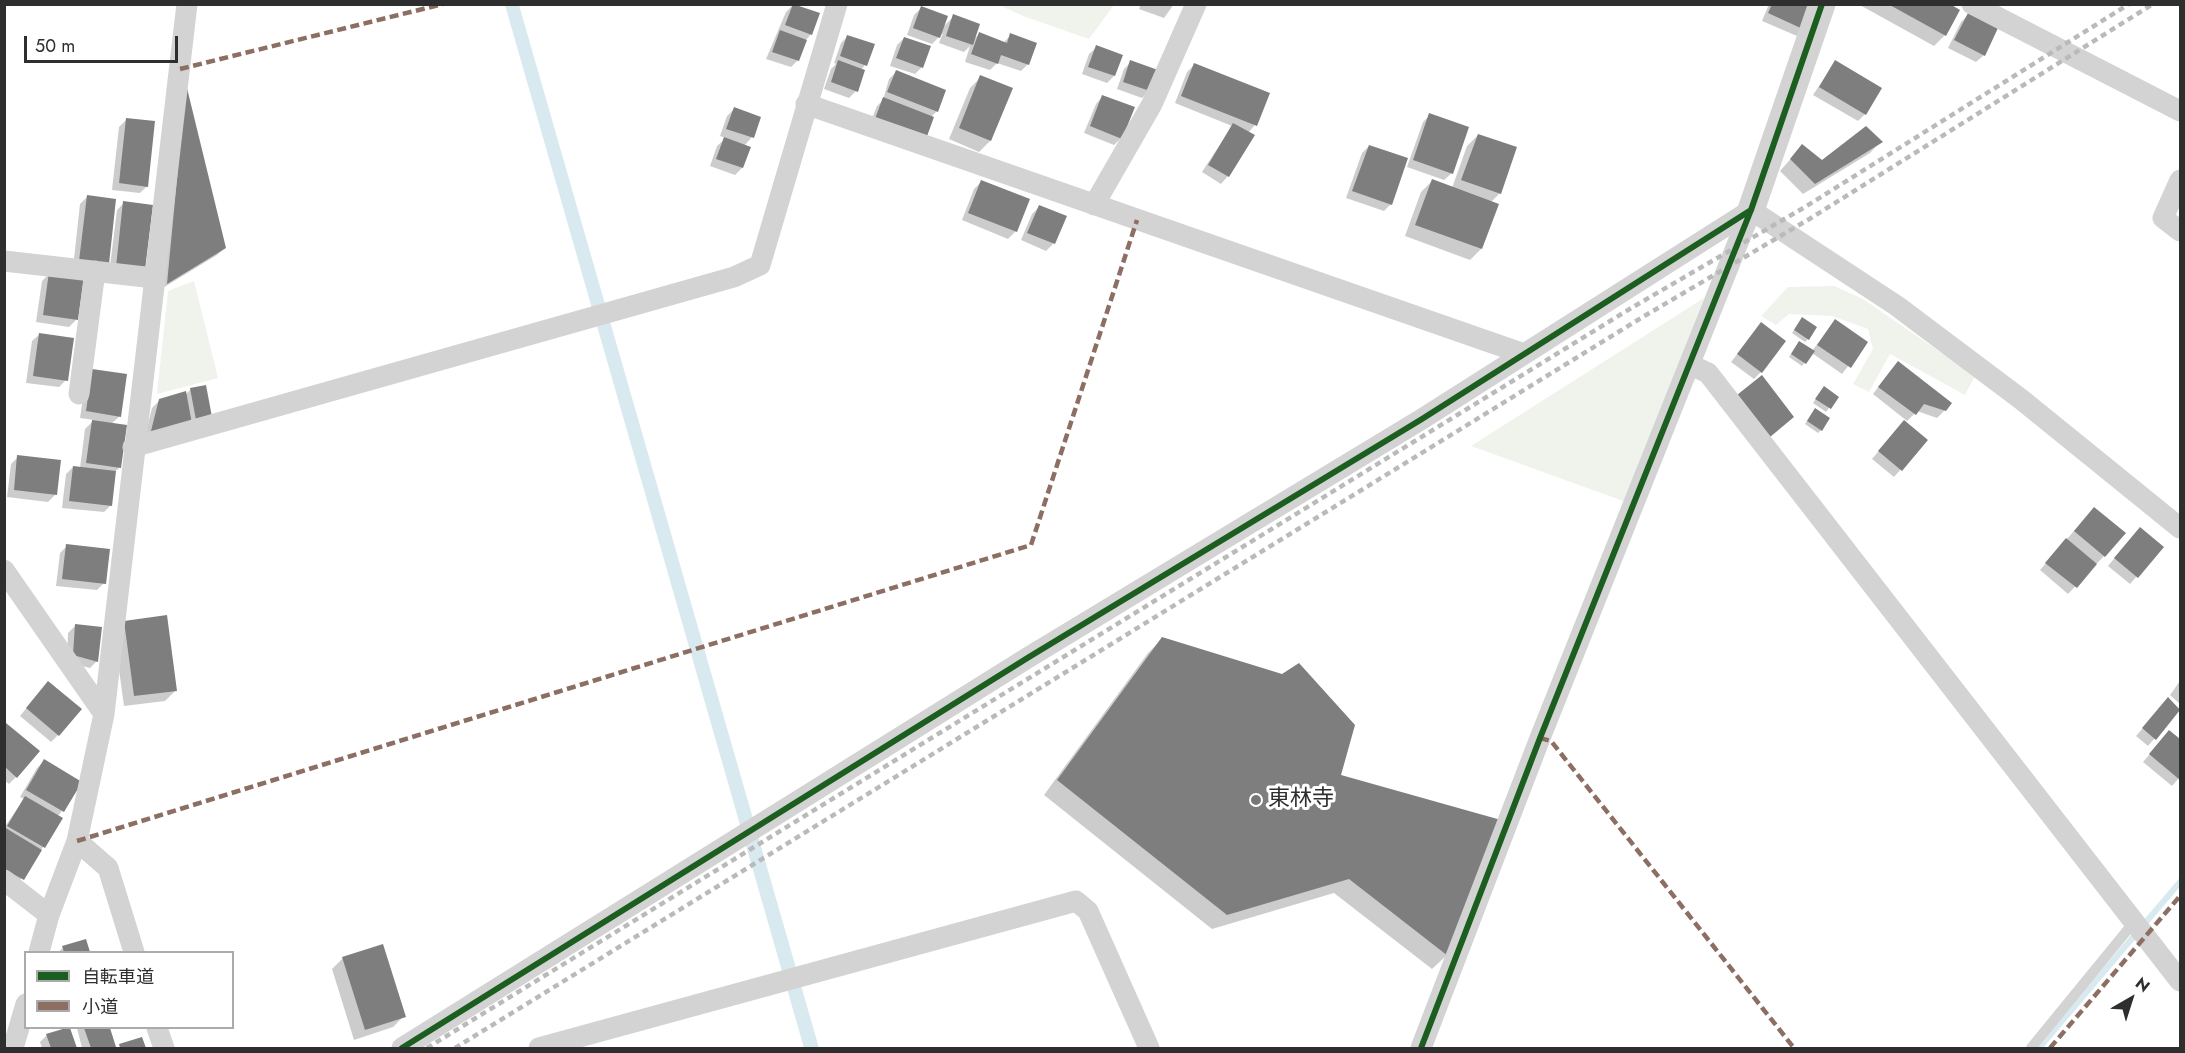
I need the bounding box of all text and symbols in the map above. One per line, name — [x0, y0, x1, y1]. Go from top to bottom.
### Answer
scale bar — [27, 24, 182, 62]
text: 50 m — [35, 33, 75, 59]
place label: 東林寺 — [1268, 787, 1334, 813]
marker: 東林寺 — [1249, 793, 1263, 807]
legend — [24, 951, 234, 1029]
text: 自転車道 — [82, 964, 154, 990]
north arrow — [2101, 969, 2161, 1029]
text: N — [2130, 972, 2155, 998]
text: 小道 — [82, 994, 118, 1020]

